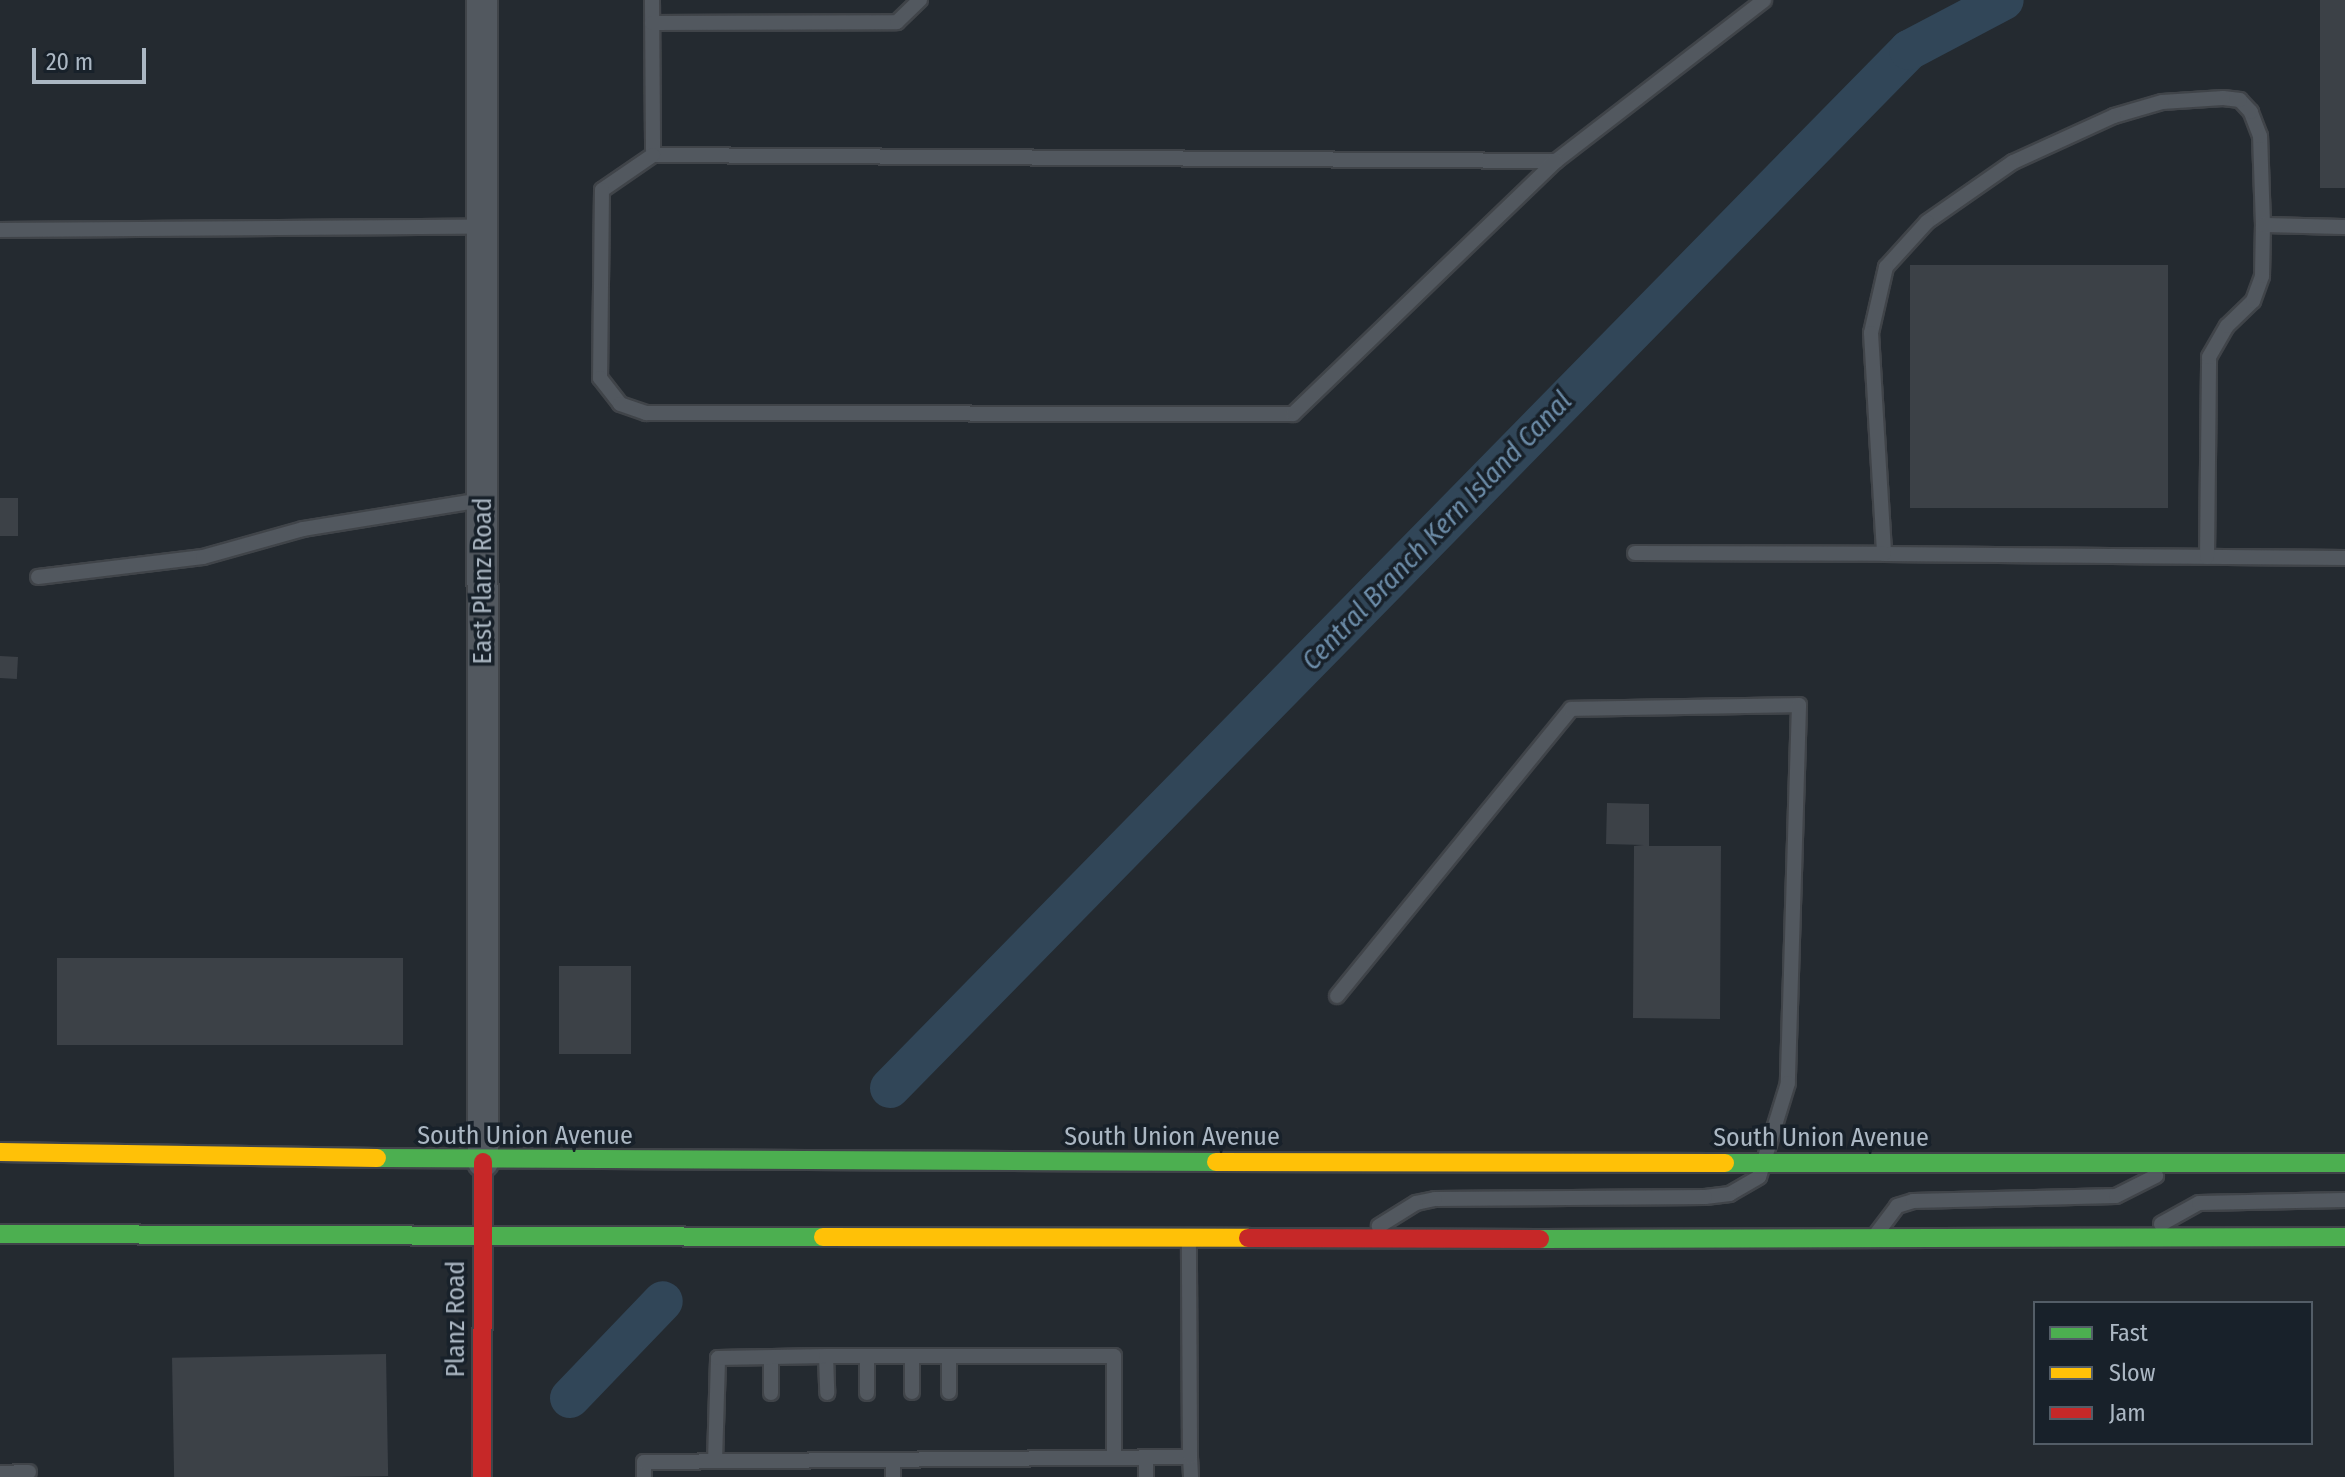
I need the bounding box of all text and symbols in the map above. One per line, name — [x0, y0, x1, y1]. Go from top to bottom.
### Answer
scale bar — [36, 32, 150, 82]
text: 20 m — [46, 48, 93, 76]
water label: Central Branch Kern Island Canal — [1295, 385, 1579, 677]
street label: East Planz Road — [467, 498, 499, 664]
street label: South Union Avenue — [417, 1120, 633, 1152]
street label: South Union Avenue — [1064, 1121, 1280, 1153]
street label: South Union Avenue — [1713, 1122, 1929, 1154]
street label: Planz Road — [440, 1261, 472, 1377]
legend — [2033, 1301, 2313, 1445]
text: Fast — [2109, 1319, 2148, 1347]
text: Slow — [2109, 1359, 2155, 1387]
text: Jam — [2109, 1399, 2146, 1427]

